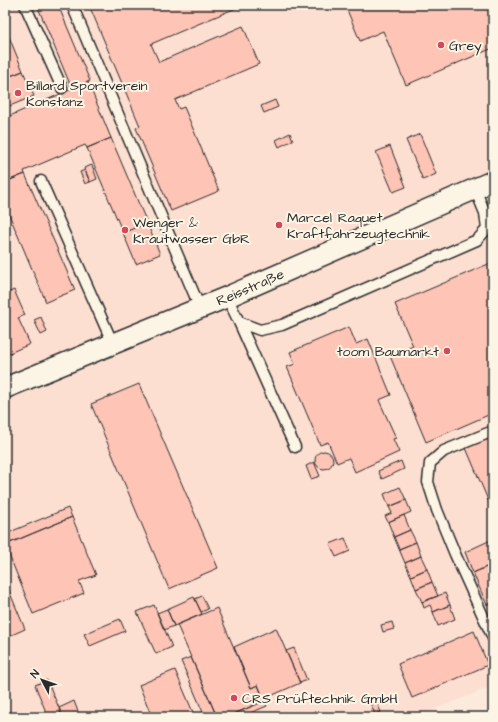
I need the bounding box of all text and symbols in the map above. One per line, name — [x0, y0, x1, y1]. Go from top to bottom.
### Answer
place label: Grey — [449, 36, 482, 56]
marker: Grey — [436, 40, 446, 50]
place label: Billard Sportverein Konstanz — [26, 76, 147, 112]
marker: Billard Sportverein Konstanz — [13, 88, 23, 98]
place label: Marcel Raquet Kraftfahrzeugtechnik — [287, 208, 430, 244]
place label: Wenger & Krautwasser GbR — [133, 213, 250, 249]
marker: Marcel Raquet Kraftfahrzeugtechnik — [274, 220, 284, 230]
marker: Wenger & Krautwasser GbR — [120, 225, 130, 235]
street label: Reisstraße — [214, 264, 288, 311]
place label: toom Baumarkt — [337, 342, 439, 362]
marker: toom Baumarkt — [442, 346, 452, 356]
north arrow — [22, 660, 62, 700]
text: N — [27, 666, 43, 681]
place label: CRS Prüftechnik GmbH — [242, 689, 398, 709]
marker: CRS Prüftechnik GmbH — [229, 693, 239, 703]

